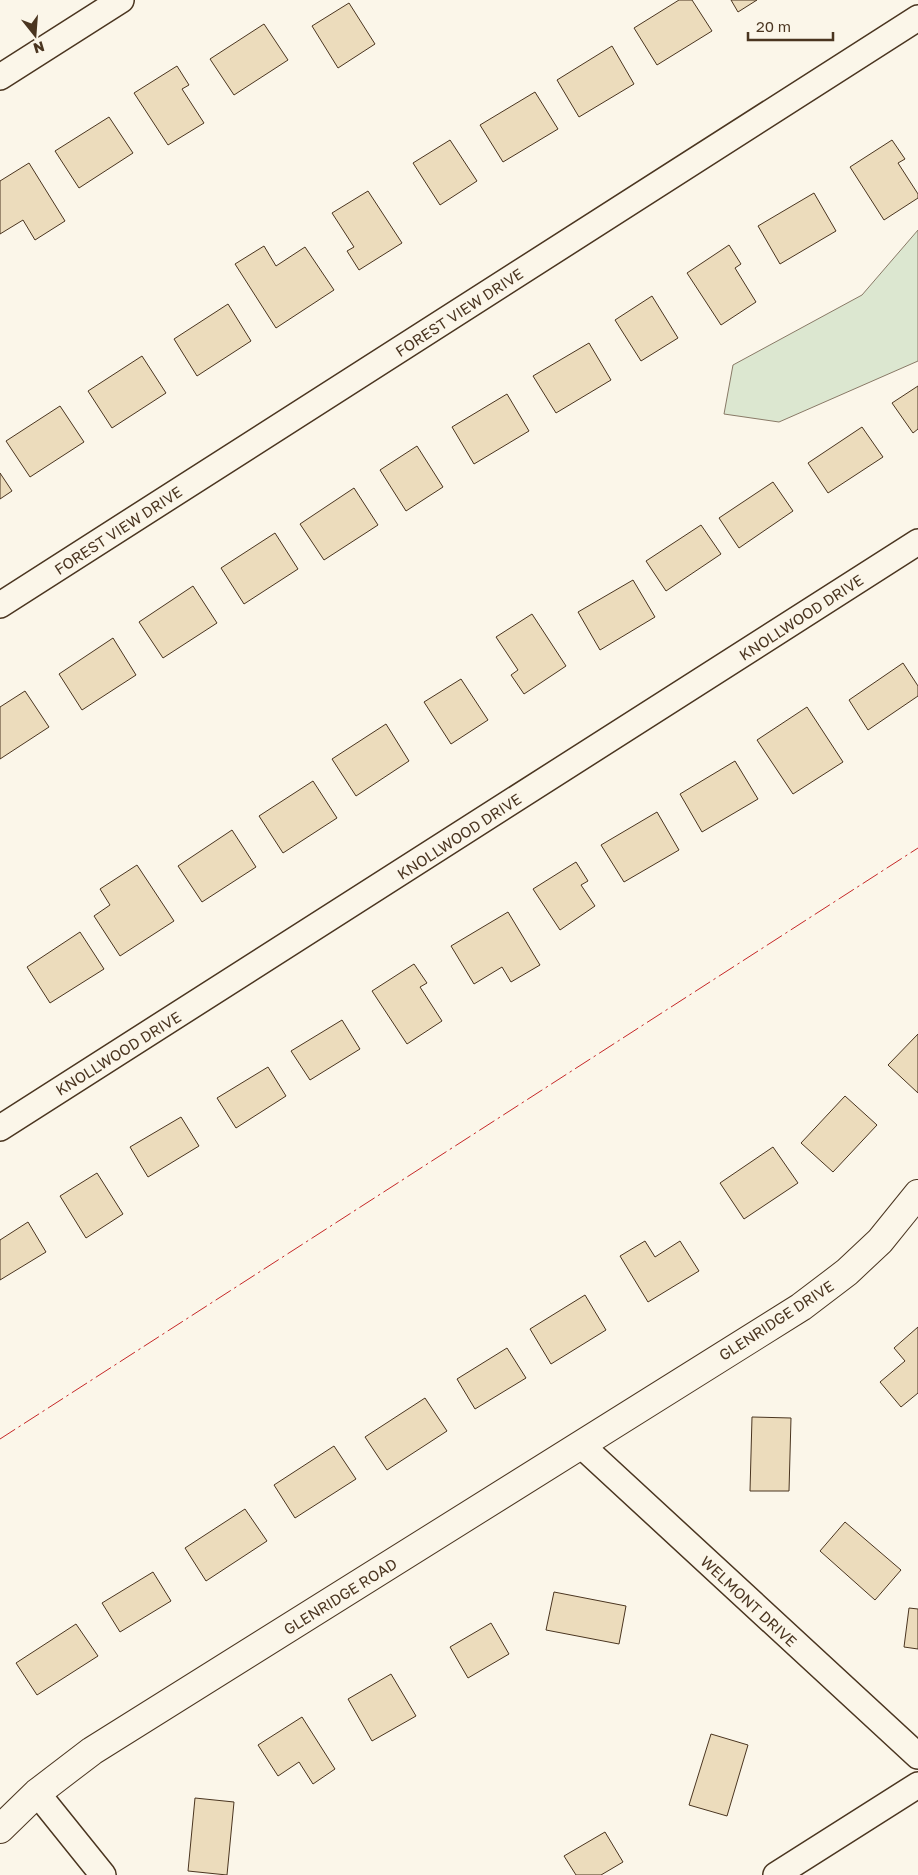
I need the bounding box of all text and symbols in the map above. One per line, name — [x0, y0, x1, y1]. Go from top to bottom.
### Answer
north arrow — [10, 10, 60, 60]
scale bar — [748, 10, 833, 42]
text: 20 m — [756, 17, 791, 35]
text: N — [31, 38, 47, 58]
street label: FOREST VIEW DRIVE — [392, 264, 526, 360]
street label: FOREST VIEW DRIVE — [51, 482, 185, 578]
street label: KNOLLWOOD DRIVE — [736, 570, 866, 664]
street label: KNOLLWOOD DRIVE — [394, 789, 524, 883]
street label: KNOLLWOOD DRIVE — [52, 1007, 184, 1099]
street label: GLENRIDGE DRIVE — [715, 1276, 837, 1364]
street label: WELMONT DRIVE — [697, 1552, 801, 1650]
street label: GLENRIDGE ROAD — [280, 1554, 400, 1638]

